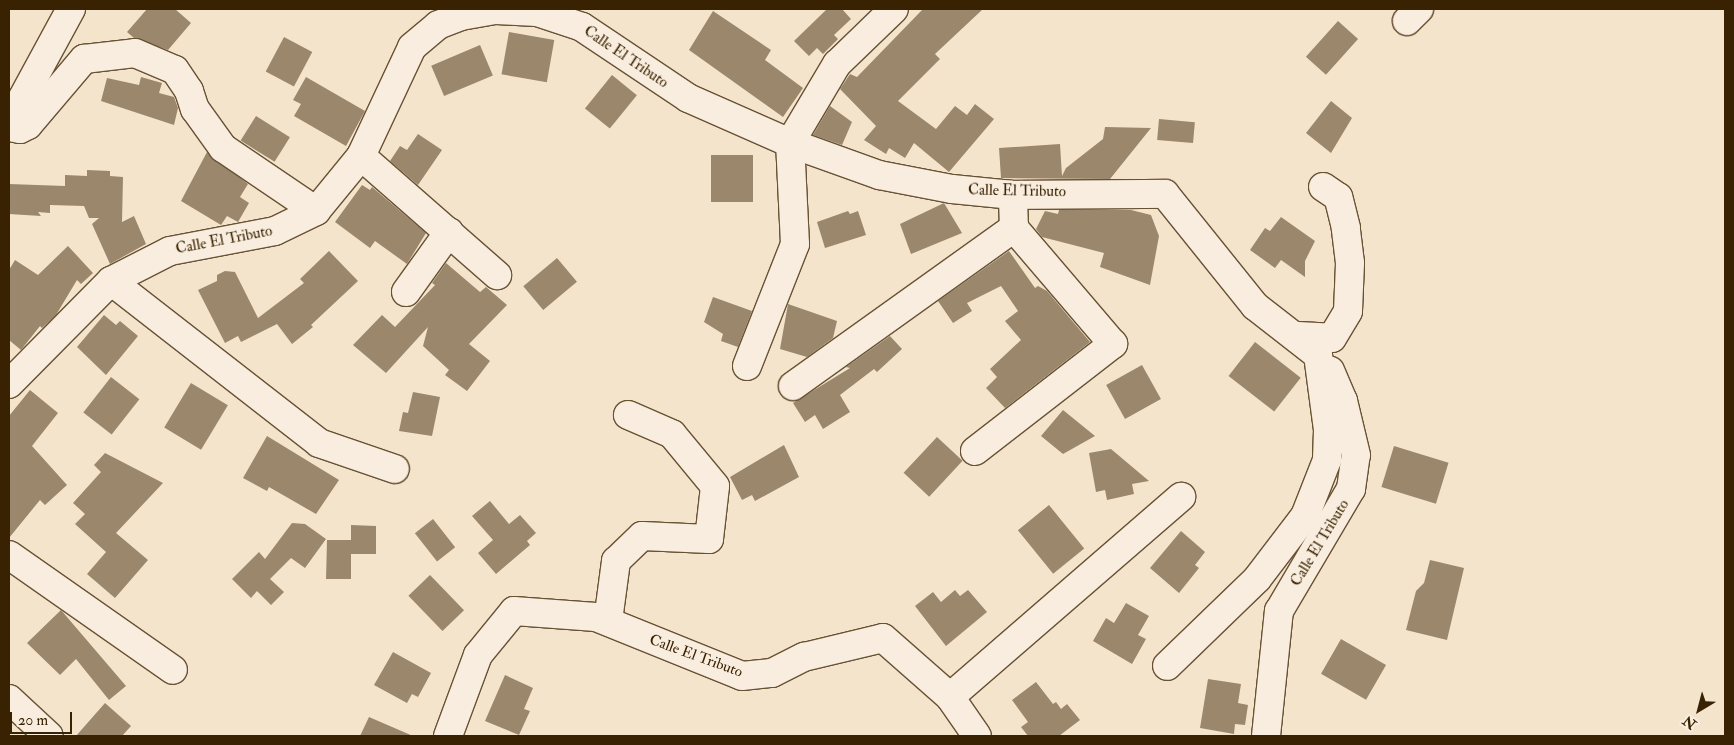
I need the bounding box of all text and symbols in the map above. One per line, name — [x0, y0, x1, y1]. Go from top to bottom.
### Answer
street label: Calle El Tributo — [580, 22, 672, 92]
street label: Calle El Tributo — [968, 181, 1066, 201]
street label: Calle El Tributo — [174, 222, 274, 258]
street label: Calle El Tributo — [1287, 496, 1353, 590]
street label: Calle El Tributo — [647, 631, 745, 681]
north arrow — [1674, 685, 1724, 735]
scale bar — [12, 702, 75, 734]
text: 20 m — [18, 711, 48, 730]
text: N — [1680, 712, 1700, 733]

